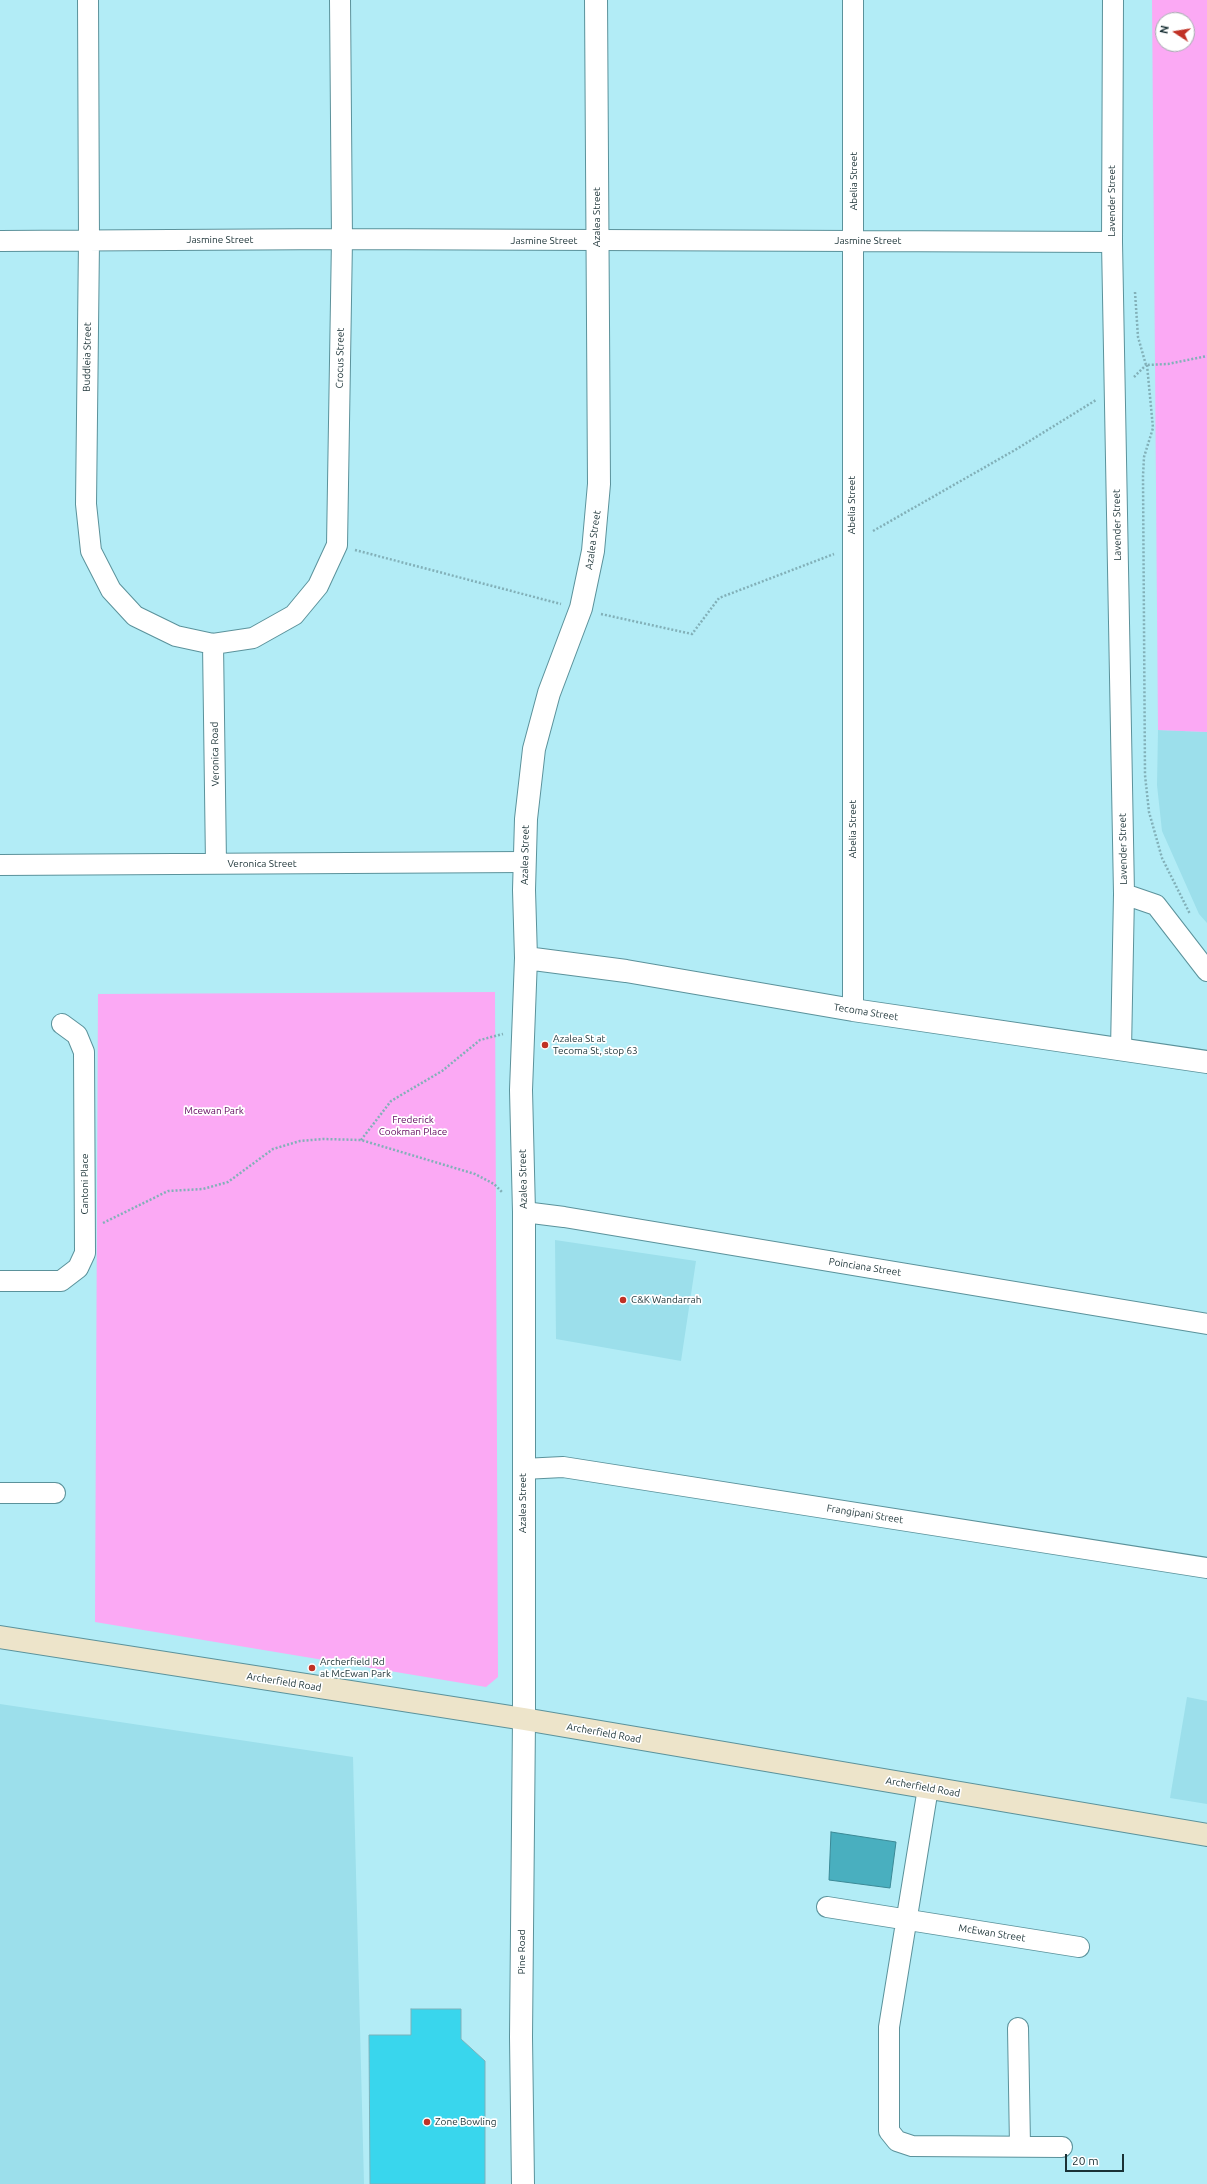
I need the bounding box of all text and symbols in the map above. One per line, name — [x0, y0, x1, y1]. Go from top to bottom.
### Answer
north arrow — [1155, 12, 1195, 52]
text: N — [1158, 24, 1171, 35]
street label: Abelia Street — [848, 152, 860, 210]
street label: Lavender Street — [1106, 165, 1118, 237]
street label: Azalea Street — [591, 187, 603, 247]
street label: Jasmine Street — [187, 234, 253, 246]
street label: Jasmine Street — [511, 235, 577, 247]
street label: Jasmine Street — [835, 235, 901, 247]
street label: Buddleia Street — [80, 322, 94, 392]
street label: Crocus Street — [333, 328, 347, 388]
street label: Abelia Street — [846, 476, 858, 534]
street label: Lavender Street — [1110, 489, 1124, 561]
street label: Azalea Street — [583, 510, 603, 570]
street label: Veronica Road — [208, 722, 222, 786]
street label: Abelia Street — [847, 800, 859, 858]
street label: Lavender Street — [1116, 813, 1130, 885]
street label: Azalea Street — [518, 825, 532, 885]
street label: Veronica Street — [227, 858, 297, 870]
street label: Tecoma Street — [833, 1001, 899, 1023]
place label: Azalea St at Tecoma St, stop 63 — [553, 1033, 638, 1056]
marker: Azalea St at Tecoma St, stop 63 — [540, 1040, 550, 1050]
park label: Mcewan Park — [184, 1105, 244, 1117]
park label: Frederick Cookman Place — [379, 1114, 447, 1138]
street label: Azalea Street — [516, 1149, 530, 1209]
street label: Cantoni Place — [79, 1153, 91, 1215]
street label: Poinciana Street — [828, 1255, 902, 1279]
place label: C&K Wandarrah — [631, 1294, 701, 1306]
marker: C&K Wandarrah — [618, 1295, 628, 1305]
street label: Azalea Street — [517, 1473, 529, 1533]
street label: Frangipani Street — [826, 1502, 904, 1526]
place label: Archerfield Rd at McEwan Park — [320, 1656, 391, 1680]
marker: Archerfield Rd at McEwan Park — [307, 1663, 317, 1673]
street label: Archerfield Road — [246, 1670, 322, 1694]
street label: Archerfield Road — [566, 1721, 642, 1745]
street label: Archerfield Road — [885, 1775, 961, 1799]
street label: McEwan Street — [958, 1922, 1026, 1944]
street label: Pine Road — [516, 1930, 528, 1974]
place label: Zone Bowling — [435, 2116, 496, 2128]
marker: Zone Bowling — [422, 2117, 432, 2127]
scale bar — [1067, 2146, 1126, 2172]
text: 20 m — [1072, 2154, 1099, 2167]

